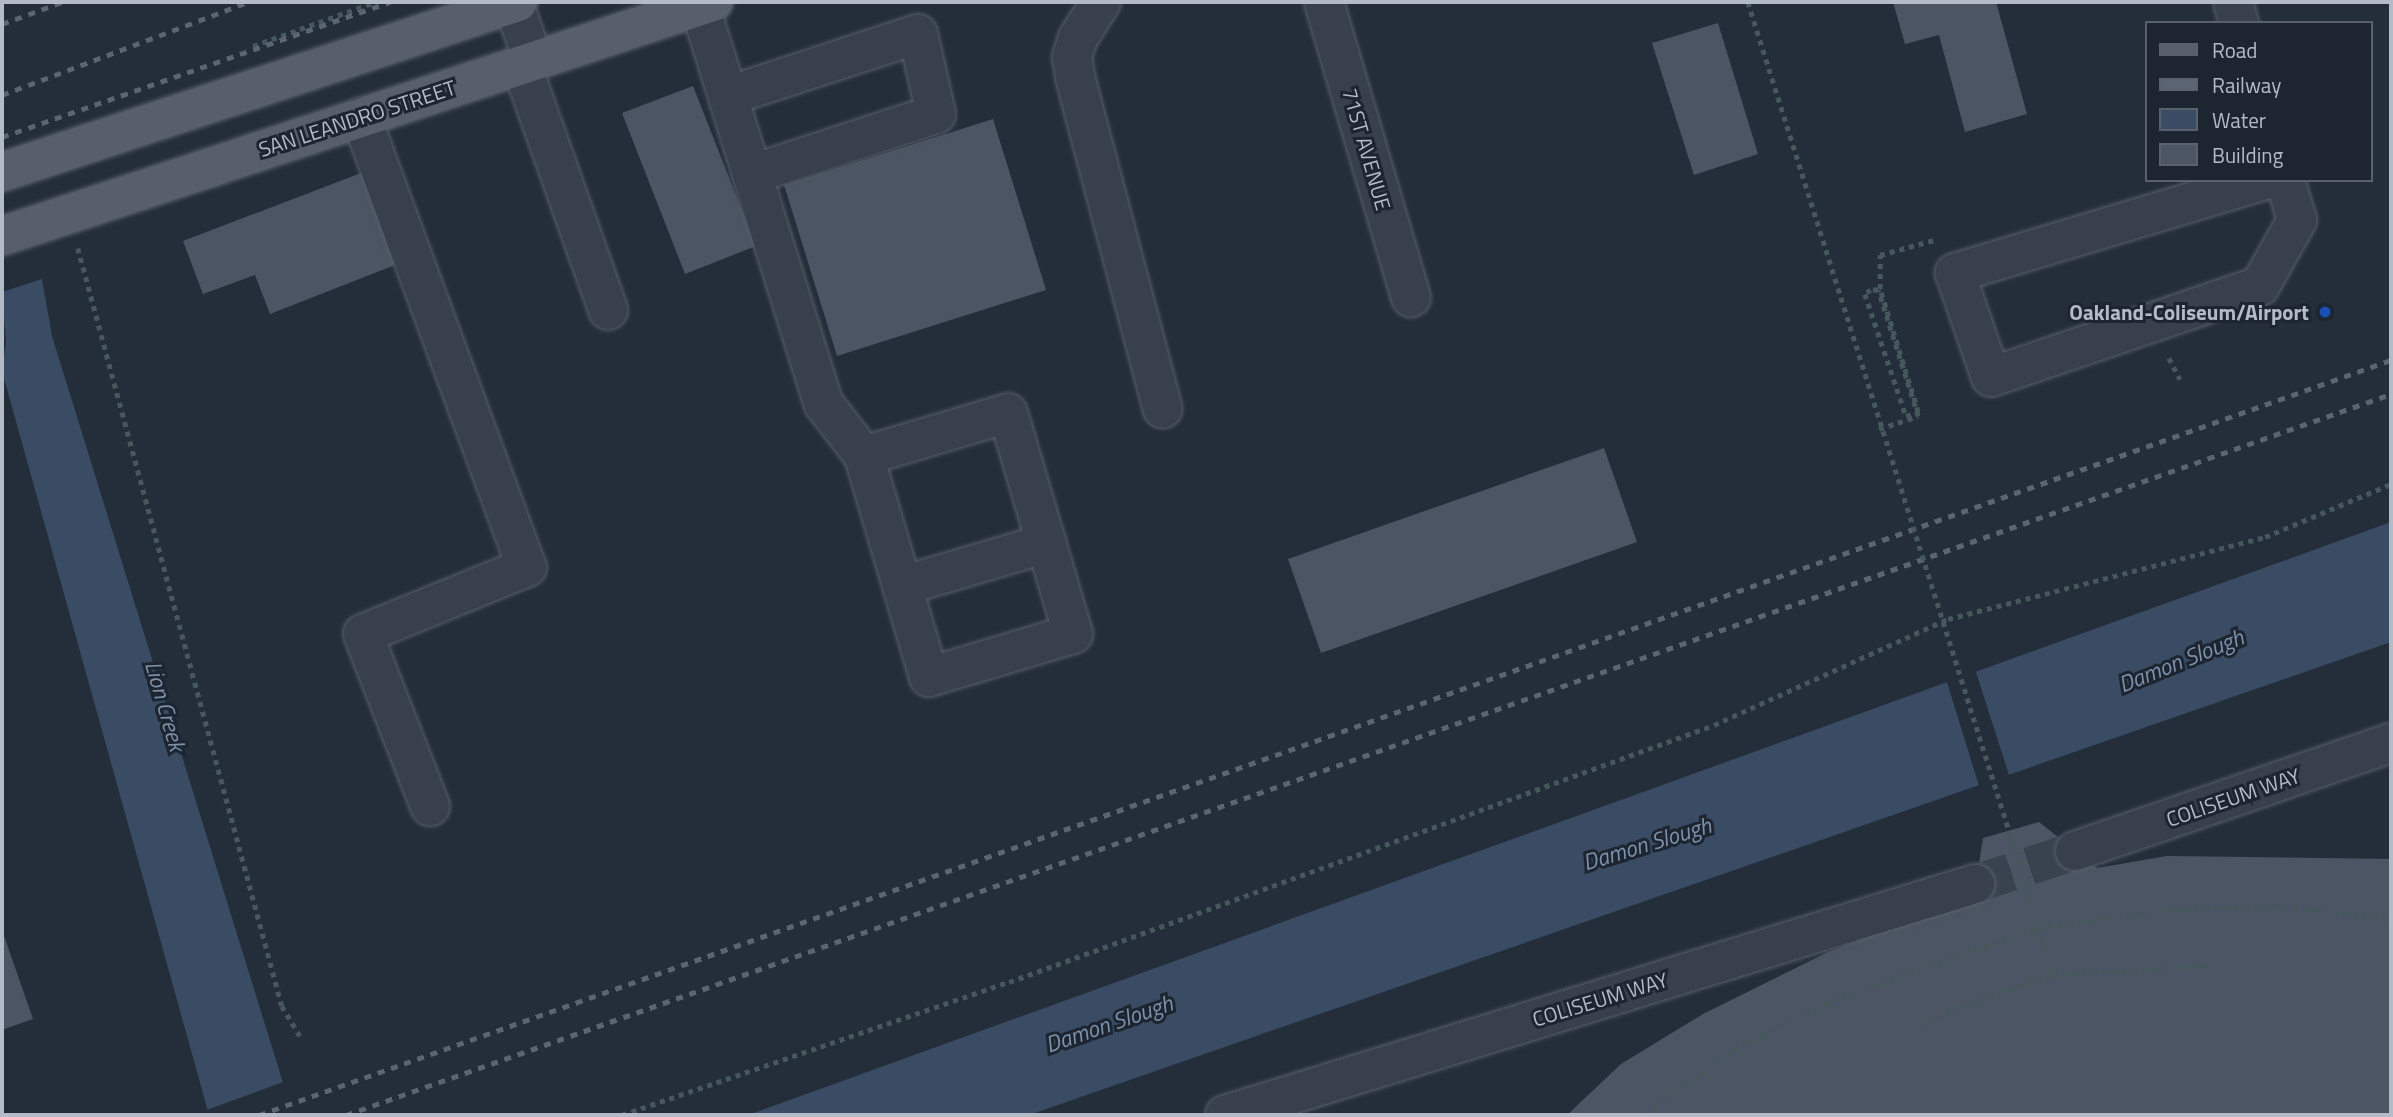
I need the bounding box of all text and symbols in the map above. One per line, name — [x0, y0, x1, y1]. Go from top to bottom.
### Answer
legend — [2144, 21, 2372, 182]
text: Road — [2212, 34, 2257, 66]
text: Railway — [2212, 69, 2281, 101]
street label: SAN LEANDRO STREET — [255, 74, 459, 162]
street label: 71ST AVENUE — [1338, 85, 1396, 213]
text: Water — [2212, 104, 2266, 136]
text: Building — [2212, 139, 2283, 171]
place label: Oakland-Coliseum/Airport — [2069, 299, 2309, 325]
marker: Oakland-Coliseum/Airport — [2315, 302, 2335, 322]
water label: Damon Slough — [2114, 623, 2248, 699]
water label: Lion Creek — [139, 658, 191, 754]
street label: COLISEUM WAY — [2163, 762, 2303, 832]
water label: Damon Slough — [1580, 811, 1714, 877]
street label: COLISEUM WAY — [1529, 966, 1671, 1032]
water label: Damon Slough — [1042, 989, 1176, 1059]

